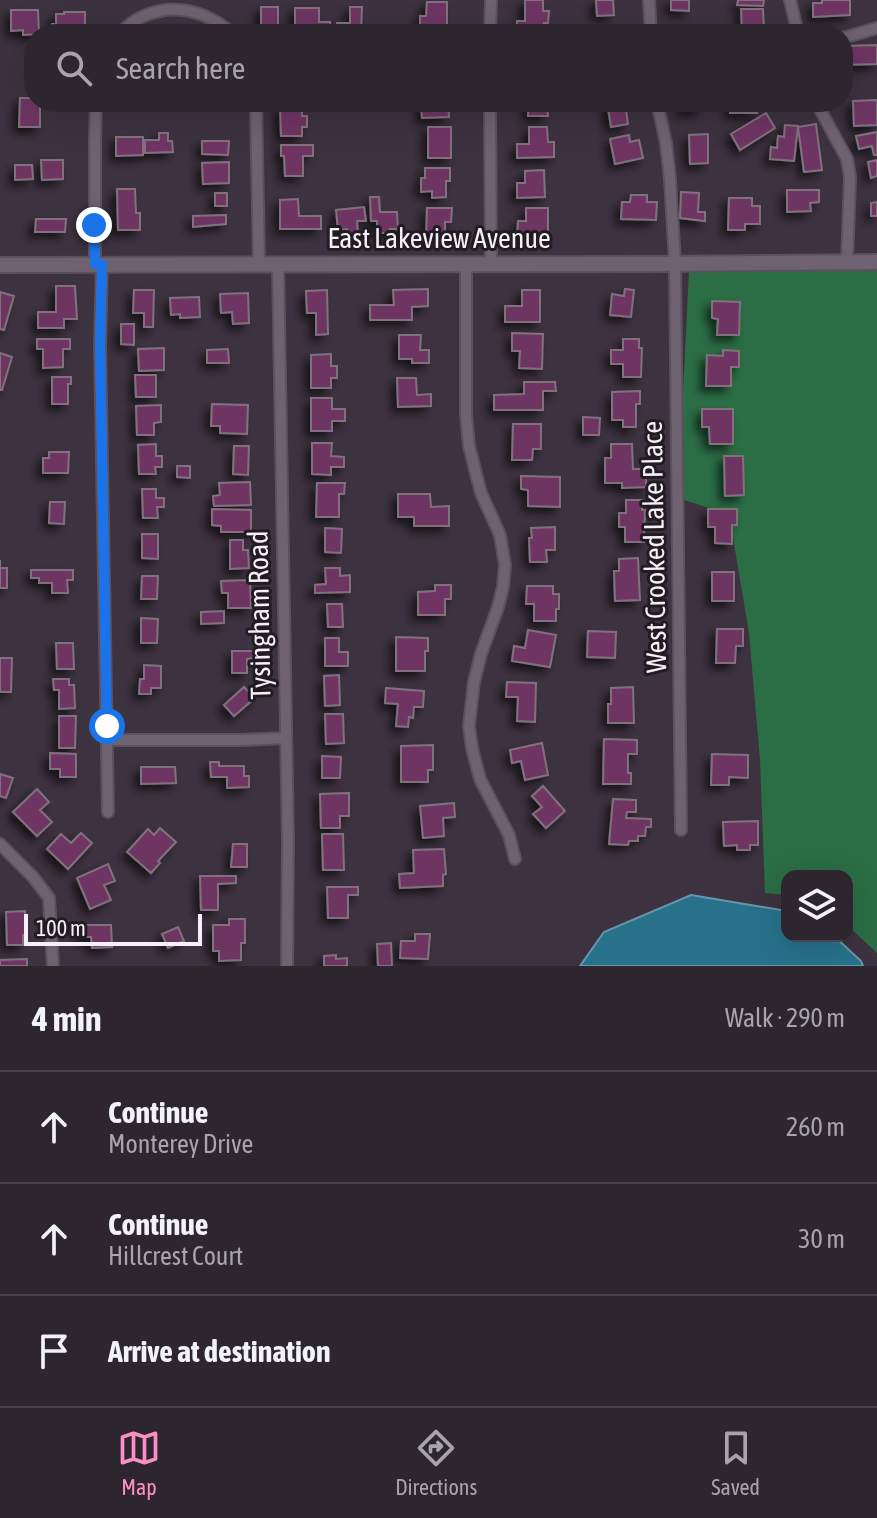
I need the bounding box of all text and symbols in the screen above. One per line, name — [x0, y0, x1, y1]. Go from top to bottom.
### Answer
search box — [24, 24, 853, 112]
icon: search — [52, 46, 96, 90]
text: Search here — [116, 51, 245, 85]
route end — [76, 207, 112, 243]
street label: East Lakeview Avenue — [327, 222, 551, 254]
street label: West Crooked Lake Place — [636, 421, 672, 673]
street label: Tysingham Road — [242, 530, 276, 700]
route start — [89, 708, 125, 744]
map controls — [781, 870, 853, 942]
button: layers — [781, 870, 853, 942]
scale bar — [24, 910, 202, 946]
text: 100 m — [36, 915, 86, 941]
text: 4 min — [32, 999, 101, 1038]
text: Walk · 290 m — [725, 1003, 845, 1033]
text: Continue — [108, 1095, 208, 1129]
icon: ahead — [32, 1105, 76, 1149]
text: 260 m — [786, 1112, 845, 1142]
text: Monterey Drive — [108, 1129, 253, 1159]
text: Continue — [108, 1207, 208, 1241]
icon: ahead — [32, 1217, 76, 1261]
text: 30 m — [798, 1224, 845, 1254]
text: Hillcrest Court — [108, 1241, 243, 1271]
icon: arrive — [32, 1329, 76, 1373]
text: Arrive at destination — [108, 1334, 330, 1368]
tab: Map — [117, 1426, 161, 1500]
tab: Directions — [395, 1426, 477, 1500]
tab: Saved — [711, 1426, 760, 1500]

